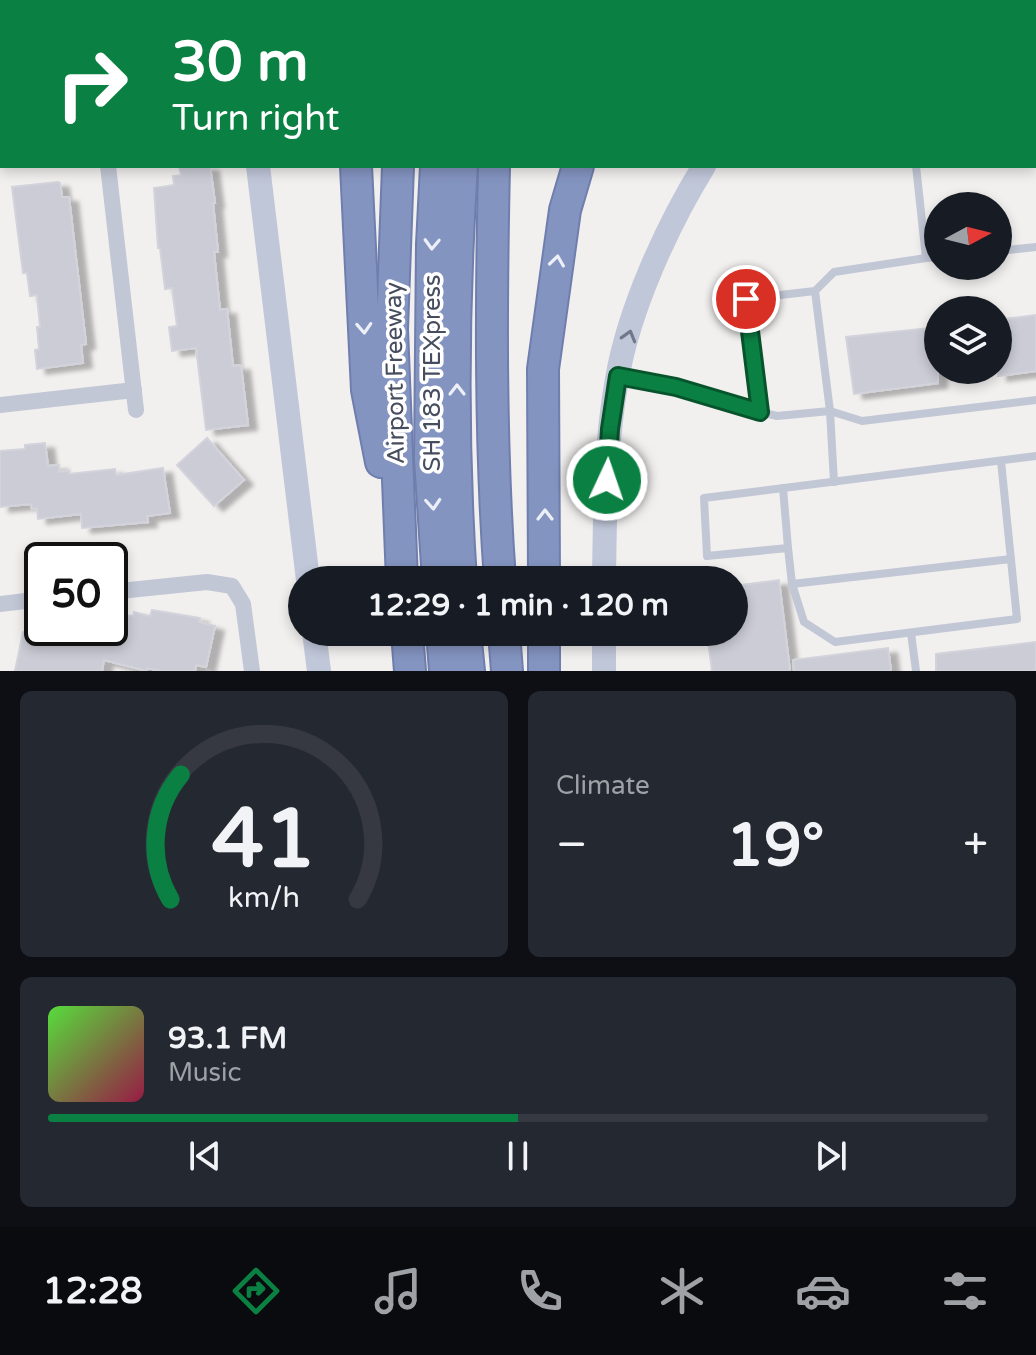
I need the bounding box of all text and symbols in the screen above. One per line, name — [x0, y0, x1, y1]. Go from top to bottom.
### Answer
text: 30 m — [172, 29, 308, 96]
icon: right — [40, 32, 144, 136]
text: Turn right — [172, 97, 339, 140]
north arrow — [924, 192, 1012, 280]
map controls — [924, 192, 1012, 384]
one-way arrow — [424, 238, 441, 251]
one-way arrow — [548, 254, 565, 267]
pin — [712, 265, 780, 333]
street label: SH 183 TEXpress — [418, 274, 447, 472]
icon: arrive — [724, 277, 768, 321]
street label: Airport Freeway — [379, 282, 411, 464]
button: layers — [924, 296, 1012, 384]
one-way arrow — [355, 322, 372, 335]
one-way arrow — [620, 330, 636, 344]
one-way arrow — [448, 383, 466, 396]
position arrow — [565, 438, 649, 522]
one-way arrow — [424, 498, 441, 511]
one-way arrow — [536, 508, 553, 521]
speed limit sign: 50 — [24, 542, 128, 646]
text: 12:29 · 1 min · 120 m — [367, 587, 669, 624]
text: Climate — [556, 770, 650, 801]
text: 41 — [212, 790, 316, 890]
text: 19° — [726, 810, 824, 882]
text: − — [556, 819, 587, 872]
text: + — [963, 819, 988, 872]
text: km/h — [228, 881, 300, 915]
text: 93.1 FM — [168, 1020, 287, 1057]
text: Music — [168, 1057, 241, 1088]
icon: previous — [183, 1134, 227, 1178]
icon: pause — [496, 1134, 540, 1178]
icon: next — [809, 1134, 853, 1178]
icon: directions — [228, 1263, 284, 1319]
icon: music — [370, 1263, 426, 1319]
icon: phone — [512, 1263, 568, 1319]
icon: climate — [654, 1263, 710, 1319]
icon: car — [795, 1263, 851, 1319]
icon: filters — [937, 1263, 993, 1319]
text: 12:28 — [43, 1270, 143, 1313]

